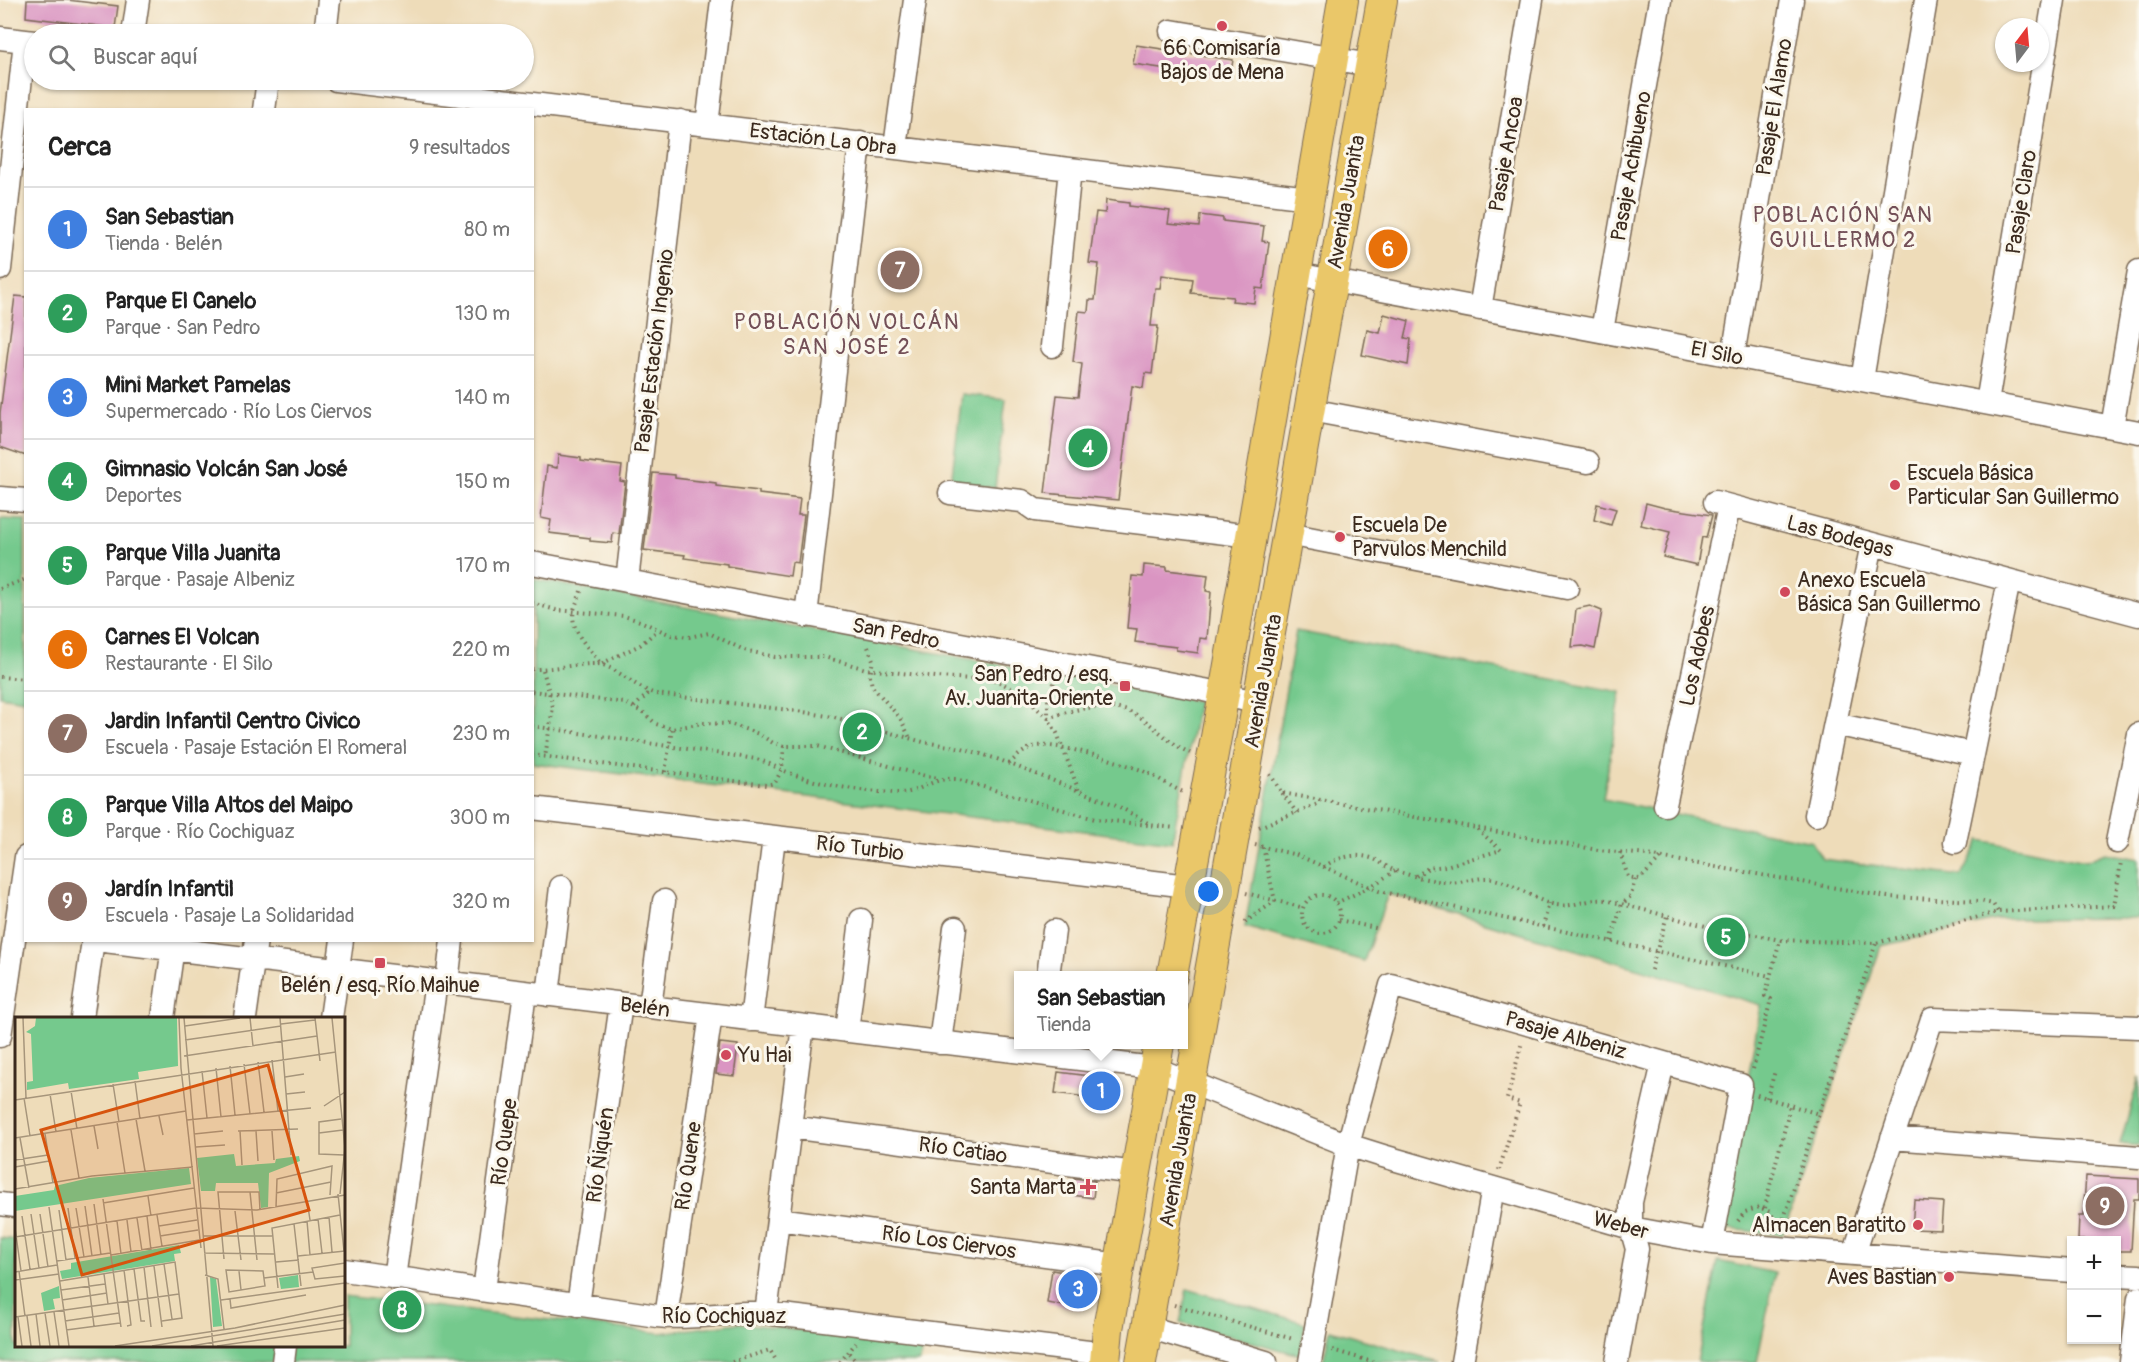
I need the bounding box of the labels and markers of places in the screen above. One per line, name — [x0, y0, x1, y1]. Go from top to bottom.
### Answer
marker: 66 Comisaría Bajos de Mena — [1215, 19, 1229, 33]
place label: 66 Comisaría Bajos de Mena — [1160, 35, 1284, 86]
pin: 6 — [1368, 226, 1408, 272]
pin: 7 — [880, 248, 920, 292]
pin: 4 — [1068, 426, 1108, 470]
place label: Escuela Básica Particular San Guillermo — [1907, 460, 2119, 511]
marker: Escuela Básica Particular San Guillermo — [1888, 478, 1902, 492]
place label: Escuela De Parvulos Menchild — [1352, 512, 1507, 563]
marker: Escuela De Parvulos Menchild — [1333, 530, 1347, 544]
place label: Anexo Escuela Básica San Guillermo — [1797, 567, 1981, 618]
marker: Anexo Escuela Básica San Guillermo — [1778, 585, 1792, 599]
place label: San Pedro / esq. Av. Juanita-Oriente — [944, 661, 1114, 712]
marker: San Pedro / esq. Av. Juanita-Oriente — [1118, 679, 1132, 693]
pin: 2 — [842, 710, 882, 754]
pin: 5 — [1706, 914, 1746, 960]
marker: Belén / esq. Río Maihue — [373, 956, 387, 970]
place label: Belén / esq. Río Maihue — [281, 972, 480, 999]
place label: Yu Hai — [737, 1042, 792, 1069]
marker: Yu Hai — [719, 1048, 733, 1062]
pin: 1 — [1082, 1068, 1120, 1114]
place label: Santa Marta — [970, 1174, 1076, 1201]
marker: Santa Marta — [1081, 1180, 1095, 1194]
pin: 9 — [2086, 1184, 2124, 1228]
place label: Almacen Baratito — [1752, 1212, 1906, 1239]
marker: Almacen Baratito — [1911, 1218, 1925, 1232]
place label: Aves Bastian — [1827, 1264, 1937, 1291]
pin: 3 — [1058, 1266, 1098, 1312]
marker: Aves Bastian — [1942, 1270, 1956, 1284]
pin: 8 — [382, 1288, 422, 1332]

